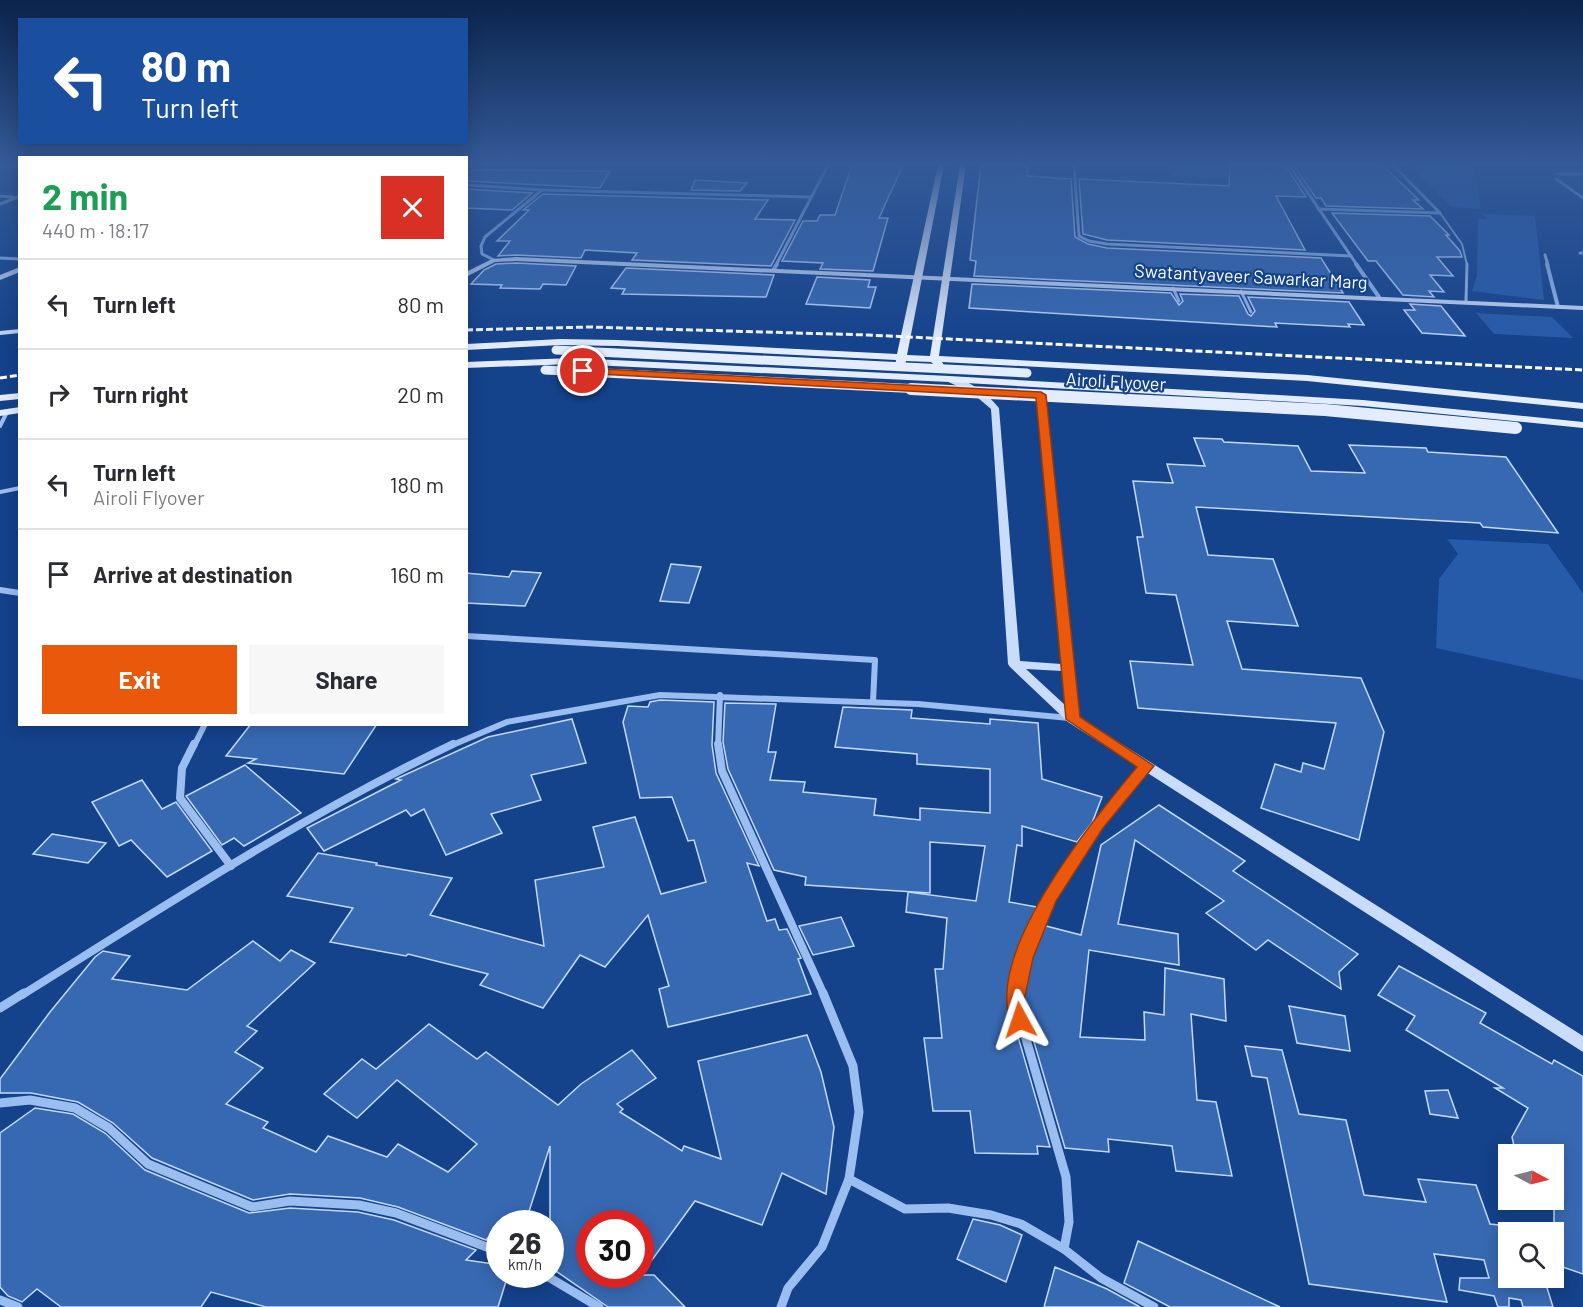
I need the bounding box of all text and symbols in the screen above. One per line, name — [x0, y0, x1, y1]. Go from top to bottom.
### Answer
text: 80 m — [141, 40, 231, 90]
icon: left — [42, 42, 120, 120]
text: Turn left — [141, 91, 239, 123]
text: 2 min — [42, 174, 128, 217]
button: close — [381, 176, 444, 239]
text: 440 m · 18:17 — [42, 218, 149, 242]
street label: Swatantyaveer Sawarkar Marg — [1134, 259, 1368, 293]
icon: left — [42, 288, 75, 321]
text: Turn left — [93, 291, 176, 317]
text: 80 m — [398, 291, 444, 317]
pin — [557, 345, 608, 396]
icon: arrive — [566, 354, 599, 387]
street label: Airoli Flyover — [1065, 367, 1167, 395]
icon: right — [42, 378, 75, 411]
text: Turn right — [93, 381, 188, 407]
text: 20 m — [397, 381, 444, 407]
text: Turn left — [93, 459, 176, 485]
icon: left — [42, 468, 75, 501]
text: 180 m — [390, 471, 444, 497]
text: Airoli Flyover — [93, 485, 204, 509]
icon: arrive — [42, 558, 75, 591]
text: Arrive at destination — [93, 561, 292, 587]
text: 160 m — [390, 561, 444, 587]
button: Exit — [42, 645, 237, 714]
button: Share — [249, 645, 444, 714]
position arrow — [988, 988, 1052, 1052]
north arrow — [1498, 1144, 1564, 1210]
map controls — [1498, 1144, 1564, 1288]
speed limit sign: 30 — [576, 1210, 654, 1288]
button: search — [1498, 1222, 1564, 1288]
text: 26 — [509, 1224, 541, 1260]
text: km/h — [508, 1255, 542, 1273]

